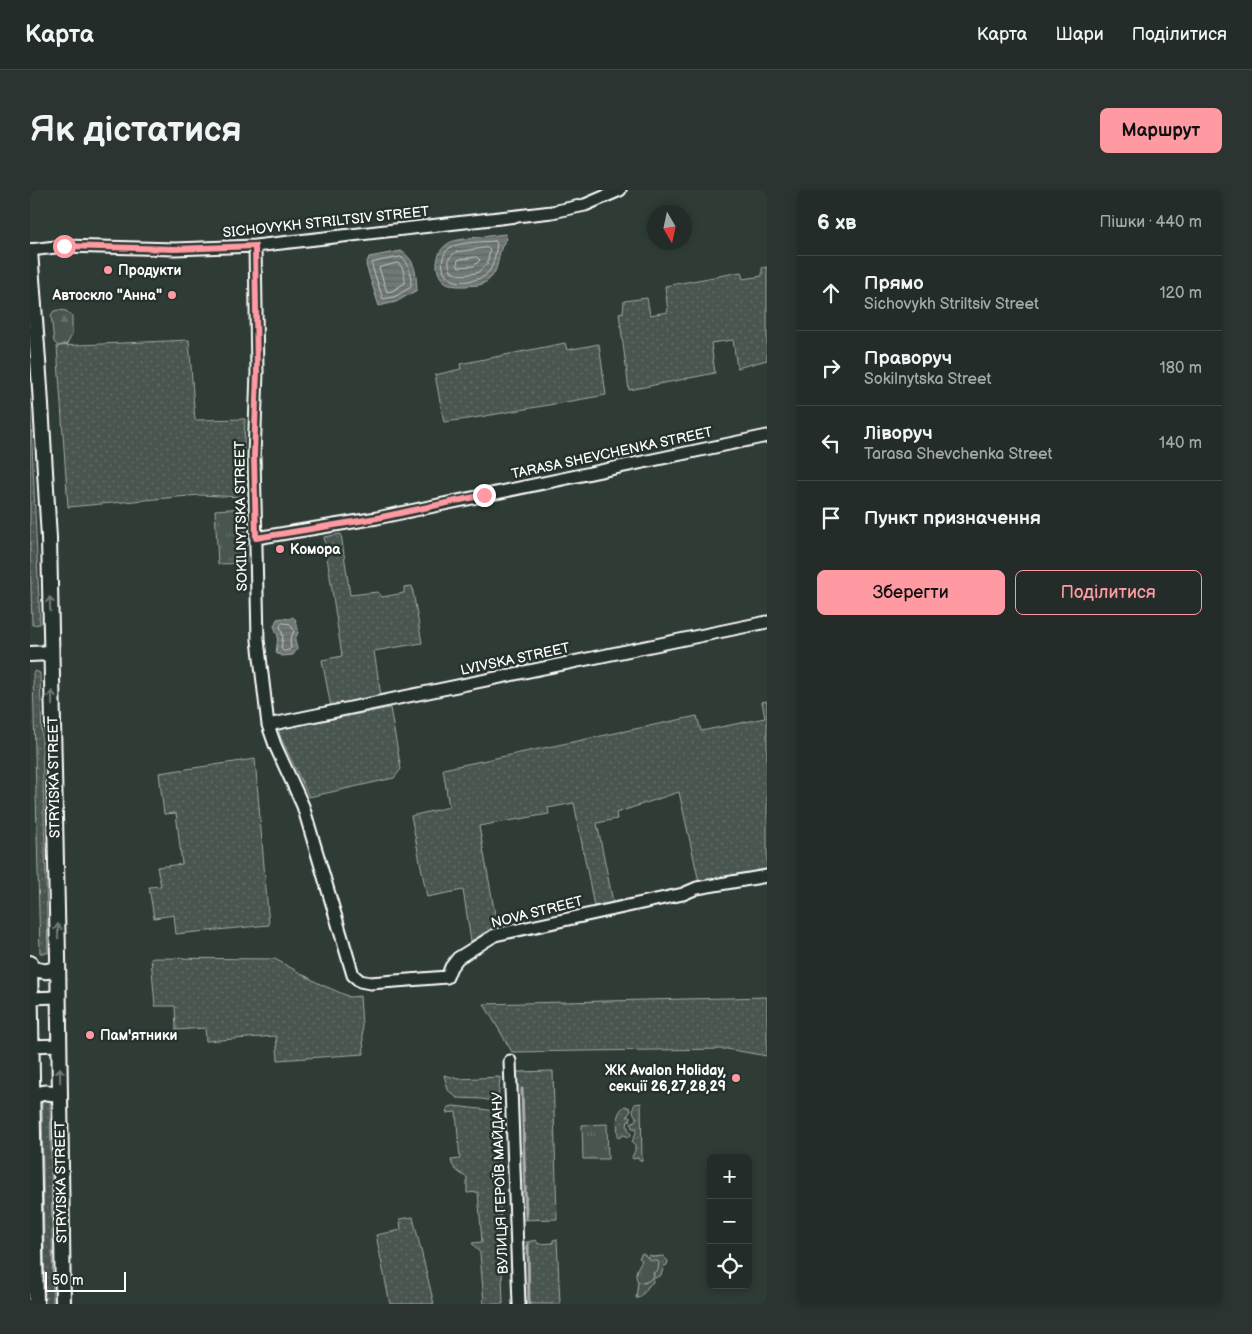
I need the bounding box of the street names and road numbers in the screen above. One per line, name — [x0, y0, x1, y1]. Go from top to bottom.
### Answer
street label: SICHOVYKH STRILTSIV STREET — [222, 203, 431, 241]
street label: TARASA SHEVCHENKA STREET — [510, 423, 715, 483]
street label: SOKILNYTSKA STREET — [231, 440, 251, 591]
street label: LVIVSKA STREET — [459, 639, 572, 679]
street label: STRYISKA STREET — [44, 715, 64, 838]
street label: NOVA STREET — [489, 892, 585, 932]
street label: ВУЛИЦЯ ГЕРОЇВ МАЙДАНУ — [488, 1091, 512, 1275]
street label: STRYISKA STREET — [51, 1120, 71, 1243]

